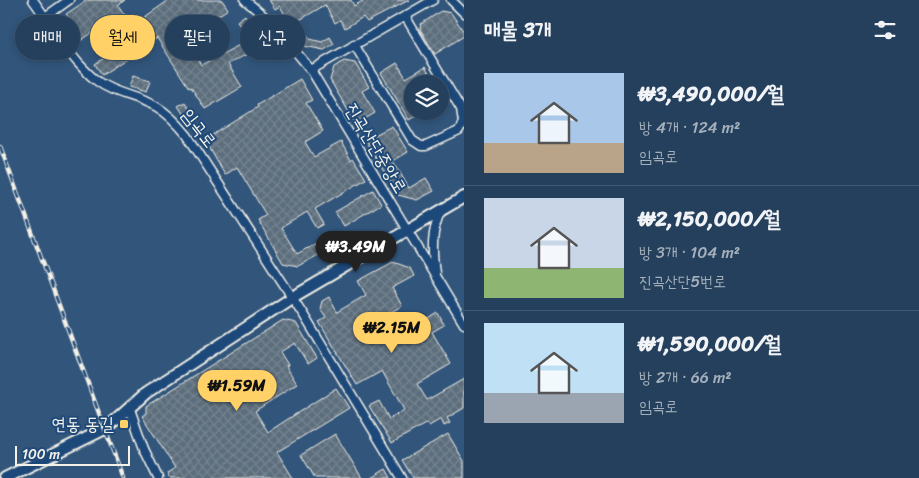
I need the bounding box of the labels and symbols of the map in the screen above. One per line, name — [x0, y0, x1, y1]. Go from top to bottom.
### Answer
street label: 진곡산단중앙로 — [336, 96, 416, 200]
street label: 임곡로 — [173, 101, 225, 155]
pin: ₩3.49M — [315, 230, 397, 273]
pin: ₩2.15M — [351, 312, 433, 354]
pin: ₩1.59M — [196, 370, 278, 412]
place label: 연동 동길 — [51, 408, 115, 440]
marker: 연동 동길 — [118, 418, 130, 430]
scale bar — [15, 443, 130, 466]

